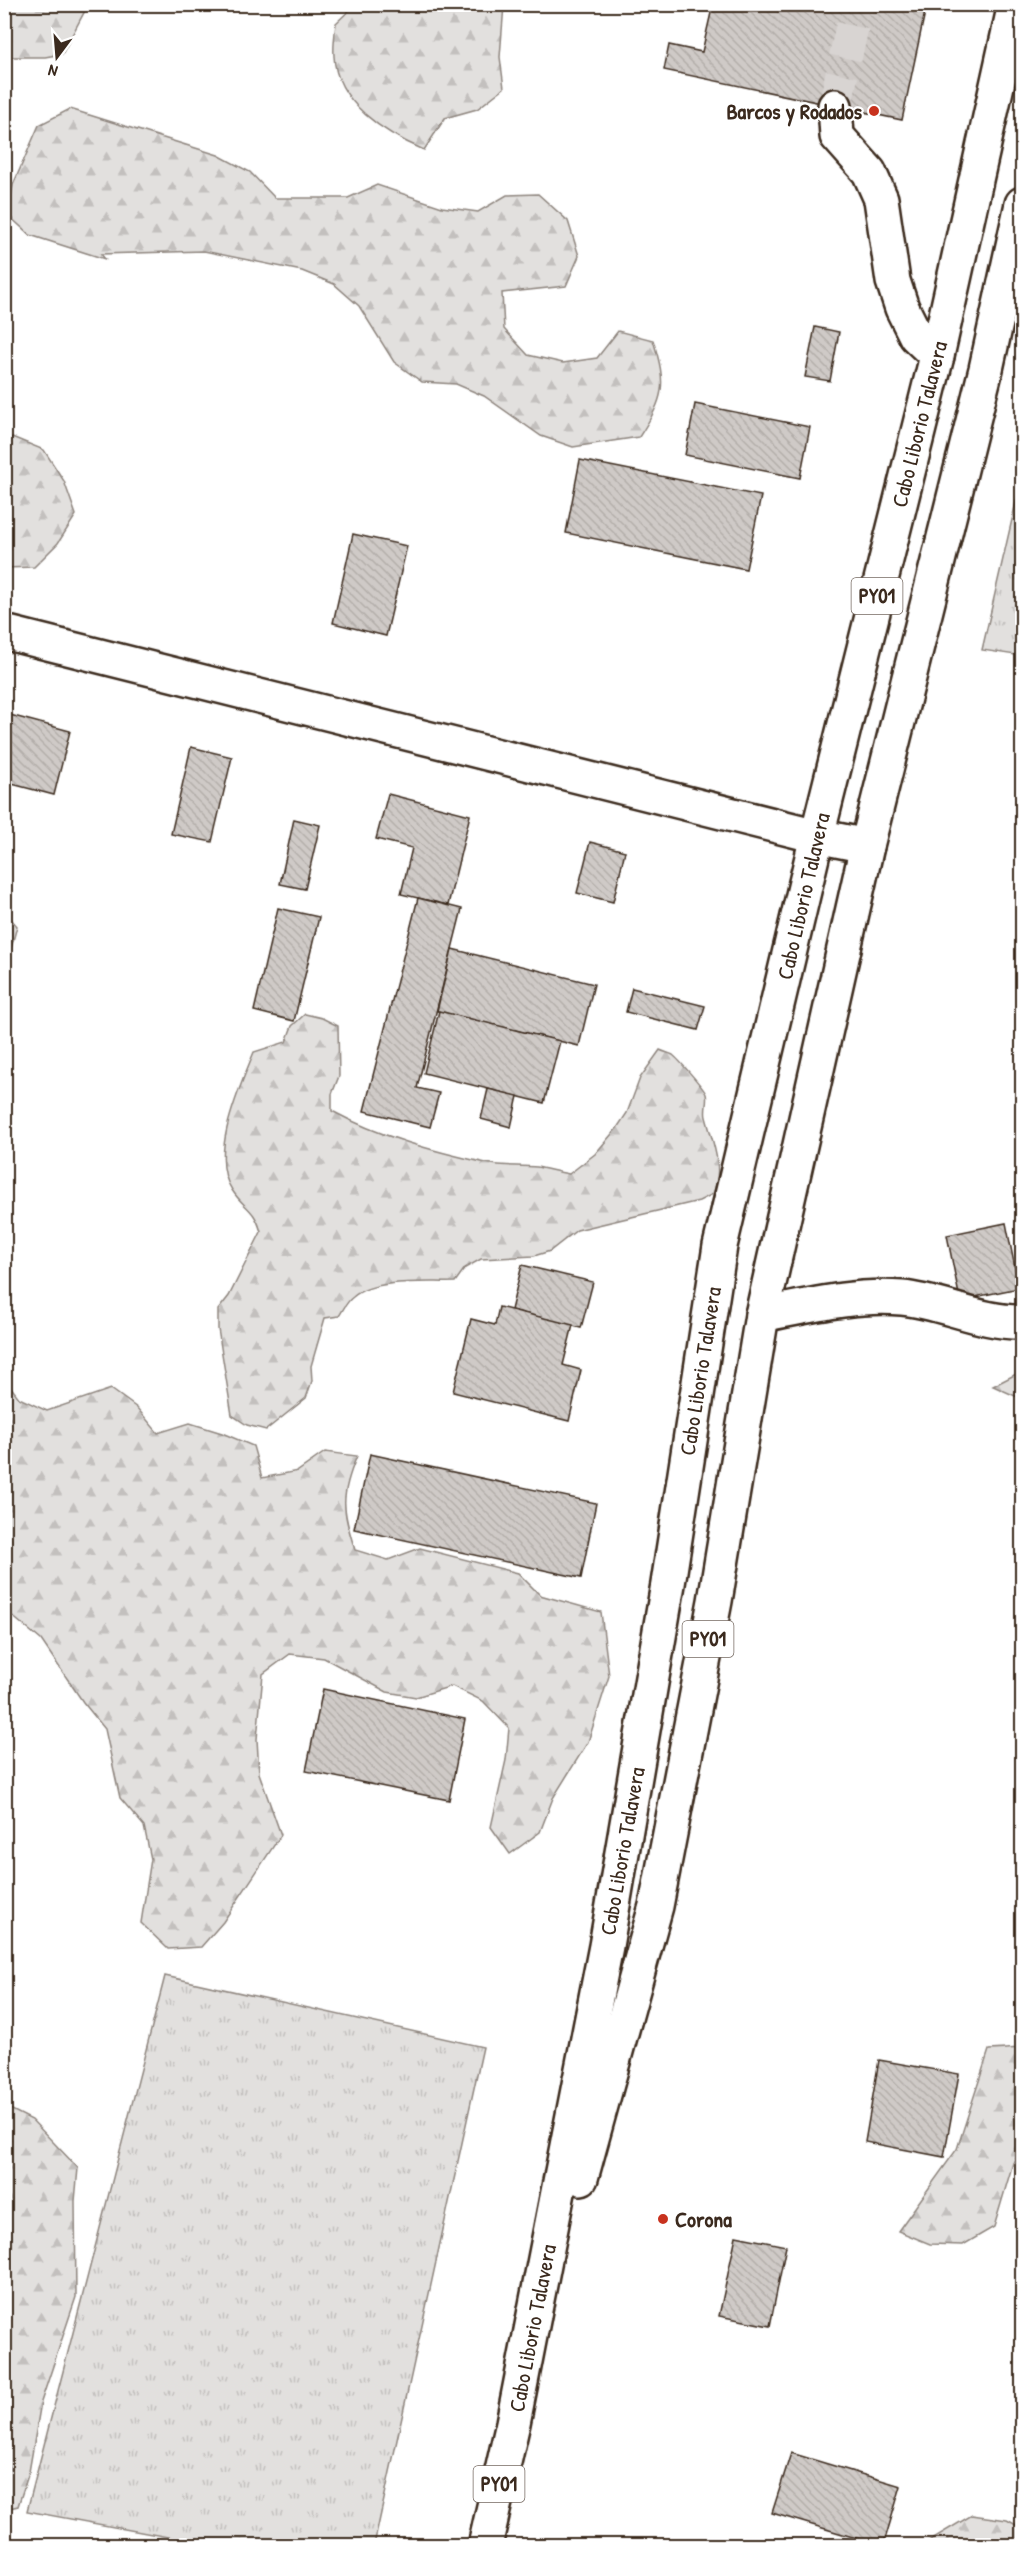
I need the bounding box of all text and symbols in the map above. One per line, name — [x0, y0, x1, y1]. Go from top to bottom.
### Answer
north arrow — [27, 27, 87, 87]
text: N — [45, 60, 60, 83]
place label: Barcos y Rodados — [726, 96, 863, 127]
marker: Barcos y Rodados — [867, 104, 881, 118]
street label: Cabo Liborio Talavera — [884, 337, 954, 510]
road number: PY01 — [852, 578, 902, 614]
street label: Cabo Liborio Talavera — [769, 809, 837, 982]
street label: Cabo Liborio Talavera — [672, 1284, 728, 1457]
road number: PY01 — [682, 1621, 734, 1657]
street label: Cabo Liborio Talavera — [592, 1764, 652, 1937]
place label: Corona — [675, 2204, 732, 2234]
marker: Corona — [656, 2212, 670, 2226]
street label: Cabo Liborio Talavera — [501, 2241, 563, 2414]
road number: PY01 — [474, 2466, 524, 2502]

